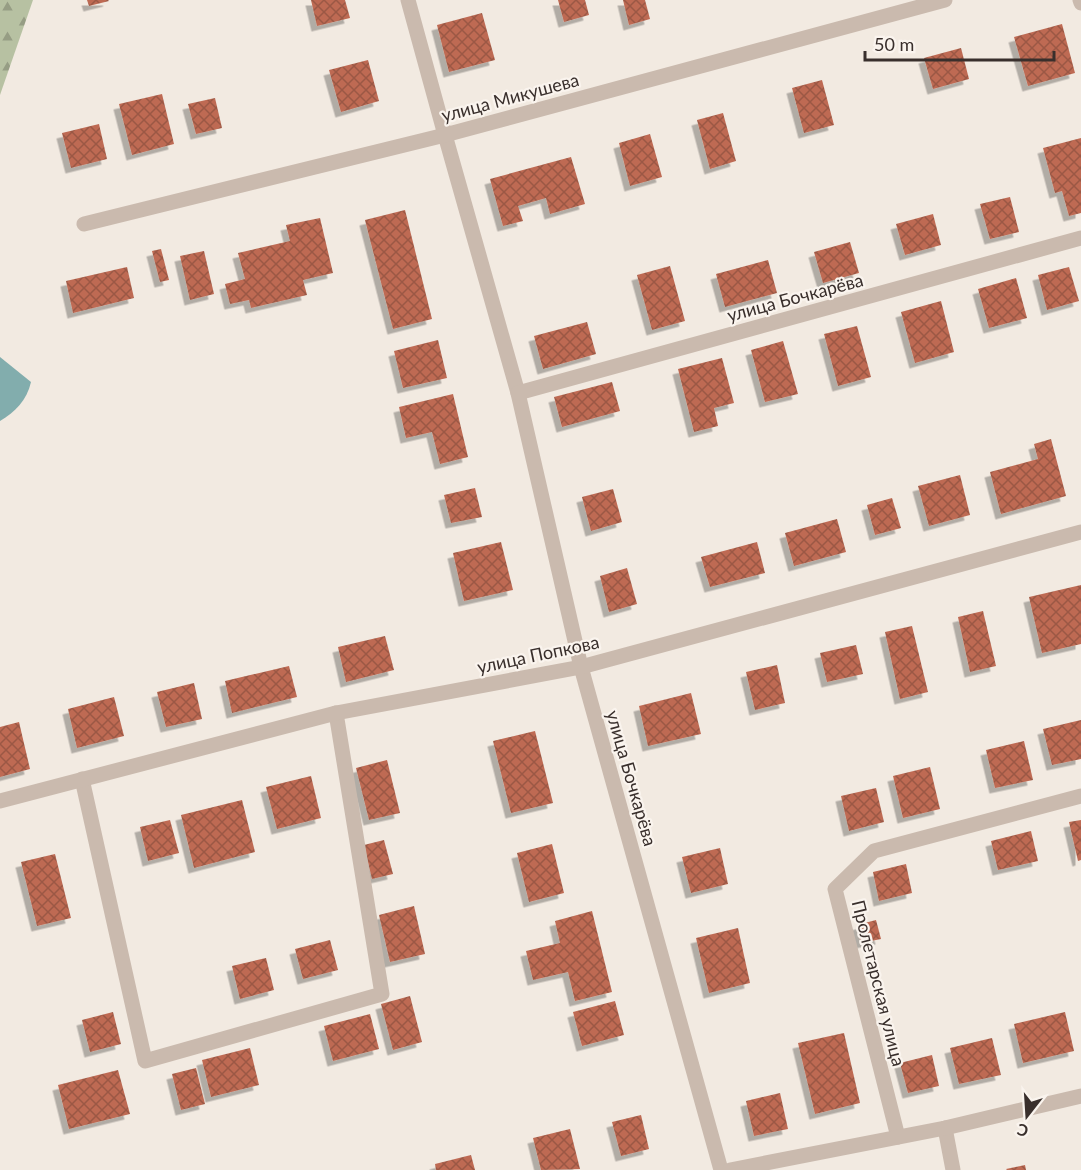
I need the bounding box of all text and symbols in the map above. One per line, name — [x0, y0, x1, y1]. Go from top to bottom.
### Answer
scale bar — [865, 24, 1054, 62]
text: 50 m — [874, 33, 914, 55]
street label: улица Микушева — [439, 68, 581, 126]
street label: улица Бочкарёва — [724, 268, 866, 326]
street label: улица Попкова — [475, 630, 601, 678]
street label: улица Бочкарёва — [602, 708, 662, 848]
street label: Пролетарская улица — [848, 898, 910, 1068]
north arrow — [997, 1086, 1057, 1146]
text: С — [1014, 1120, 1030, 1141]

